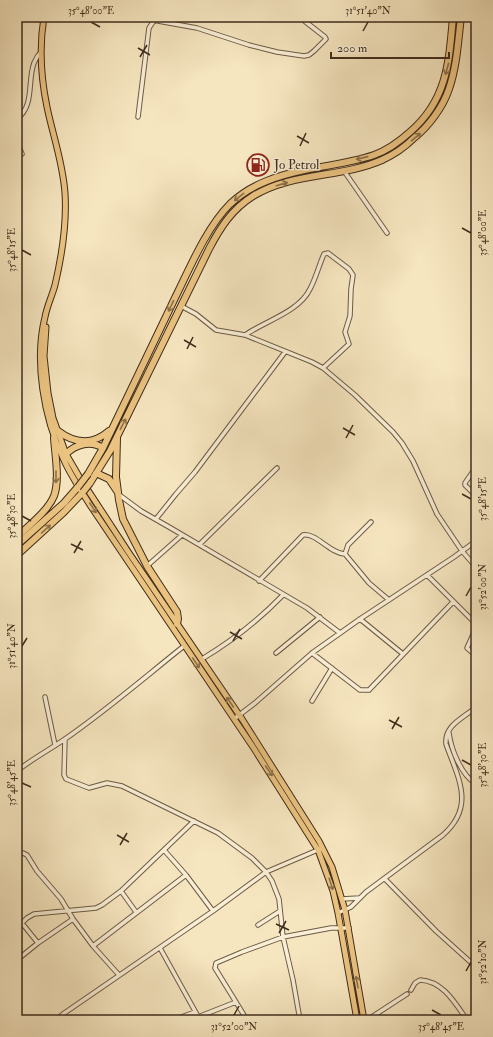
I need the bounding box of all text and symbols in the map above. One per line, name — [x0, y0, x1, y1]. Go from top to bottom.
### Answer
text: 35°48'00"E — [68, 5, 114, 17]
text: 31°51'40"N — [345, 5, 391, 17]
scale bar — [331, 34, 449, 60]
text: 200 m — [337, 41, 368, 56]
one-way arrow — [442, 63, 450, 76]
one-way arrow — [410, 133, 421, 141]
fuel station icon: Jo Petrol — [245, 152, 271, 178]
one-way arrow — [355, 155, 368, 163]
place label: Jo Petrol — [273, 157, 320, 173]
one-way arrow — [275, 179, 288, 187]
one-way arrow — [234, 193, 245, 201]
text: 35°48'00"E — [477, 210, 489, 256]
text: 35°48'15"E — [6, 228, 18, 272]
one-way arrow — [167, 300, 174, 312]
one-way arrow — [119, 419, 127, 431]
one-way arrow — [52, 470, 60, 483]
text: 35°48'15"E — [477, 477, 489, 521]
text: 35°48'30"E — [6, 494, 18, 538]
one-way arrow — [89, 503, 97, 514]
one-way arrow — [41, 524, 51, 534]
text: 31°52'00"N — [477, 564, 489, 610]
text: 31°51'40"N — [6, 623, 18, 669]
one-way arrow — [192, 657, 200, 668]
one-way arrow — [226, 697, 234, 708]
text: 35°48'30"E — [477, 743, 489, 787]
text: 35°48'45"E — [6, 760, 18, 806]
one-way arrow — [265, 765, 273, 777]
one-way arrow — [328, 878, 335, 891]
text: 31°52'10"N — [477, 940, 489, 984]
one-way arrow — [353, 976, 361, 989]
text: 31°52'00"N — [211, 1021, 257, 1033]
text: 35°48'45"E — [418, 1021, 464, 1033]

